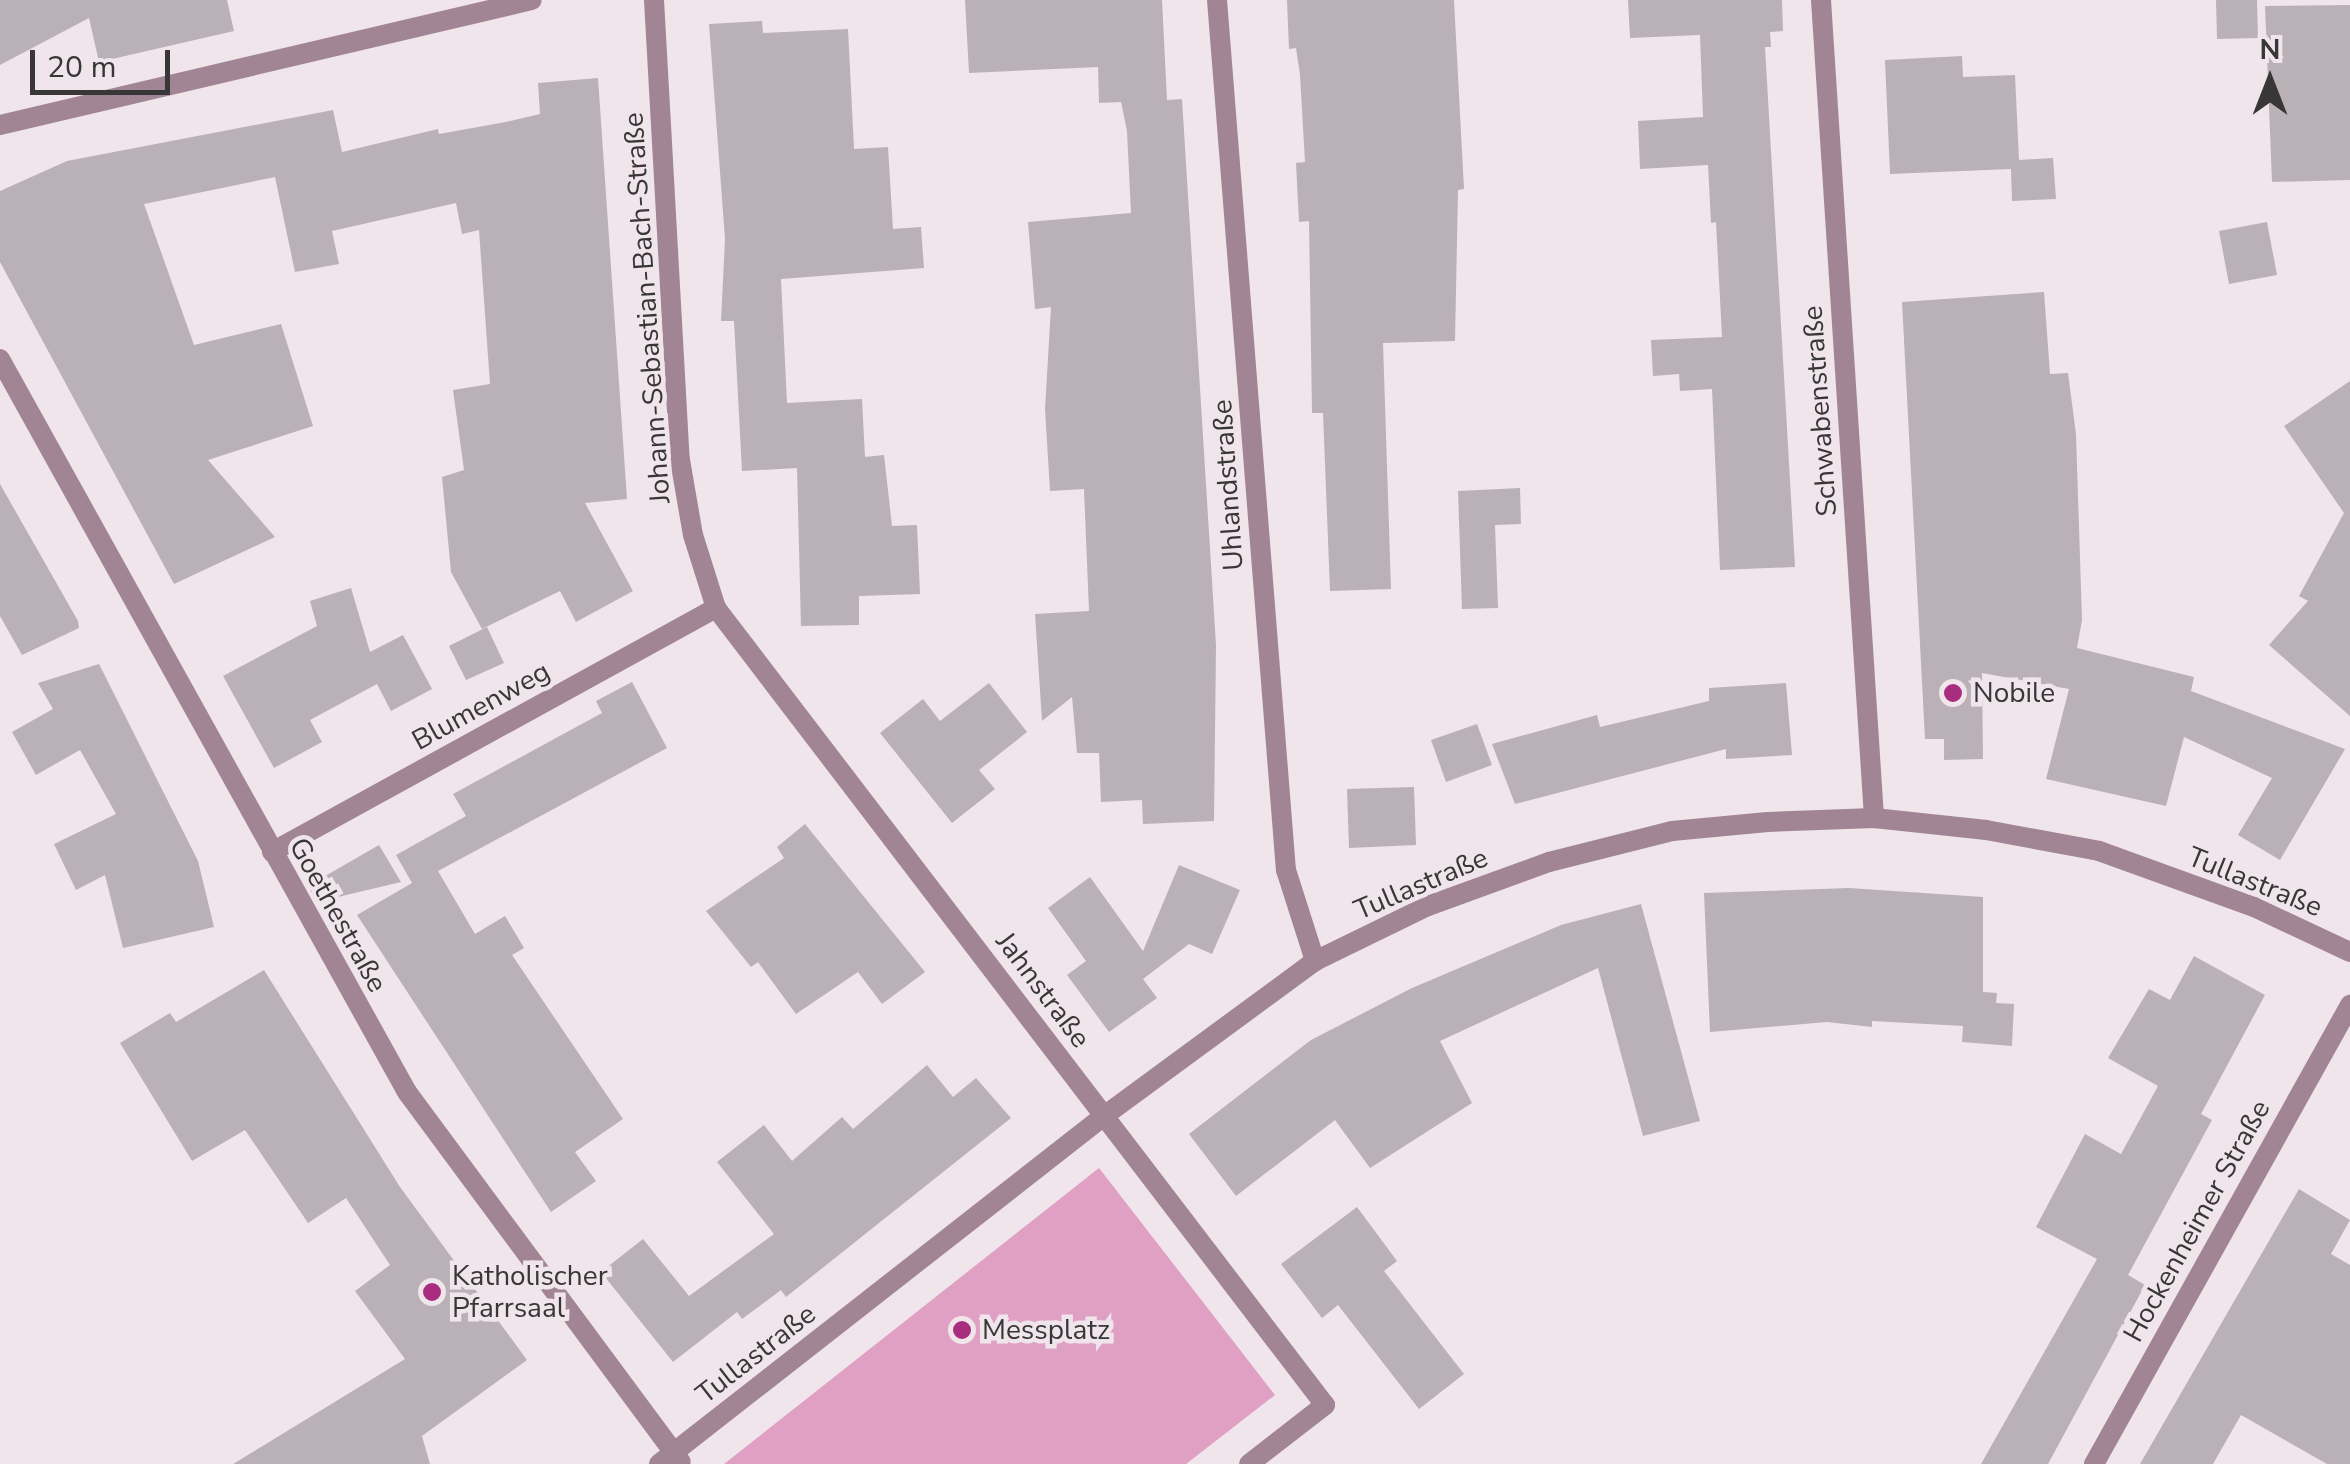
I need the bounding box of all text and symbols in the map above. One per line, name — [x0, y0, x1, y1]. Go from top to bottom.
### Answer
scale bar — [35, 30, 175, 92]
north arrow — [2220, 30, 2320, 130]
text: N — [2260, 31, 2280, 69]
text: 20 m — [47, 47, 116, 88]
street label: Johann-Sebastian-Bach-Straße — [617, 111, 677, 505]
street label: Schwabenstraße — [1796, 305, 1844, 517]
street label: Uhlandstraße — [1205, 398, 1251, 572]
street label: Blumenweg — [406, 654, 556, 758]
place label: Nobile — [1973, 676, 2055, 710]
marker: Nobile — [1942, 682, 1964, 704]
street label: Goethestraße — [282, 832, 394, 998]
street label: Tullastraße — [2183, 840, 2327, 924]
street label: Tullastraße — [1349, 841, 1493, 927]
street label: Jahnstraße — [989, 926, 1097, 1054]
street label: Hockenheimer Straße — [2116, 1094, 2278, 1348]
place label: Katholischer Pfarrsaal — [452, 1259, 608, 1325]
marker: Katholischer Pfarrsaal — [421, 1281, 443, 1303]
street label: Tullastraße — [690, 1297, 822, 1411]
place label: Messplatz — [982, 1313, 1110, 1347]
marker: Messplatz — [951, 1319, 973, 1341]

